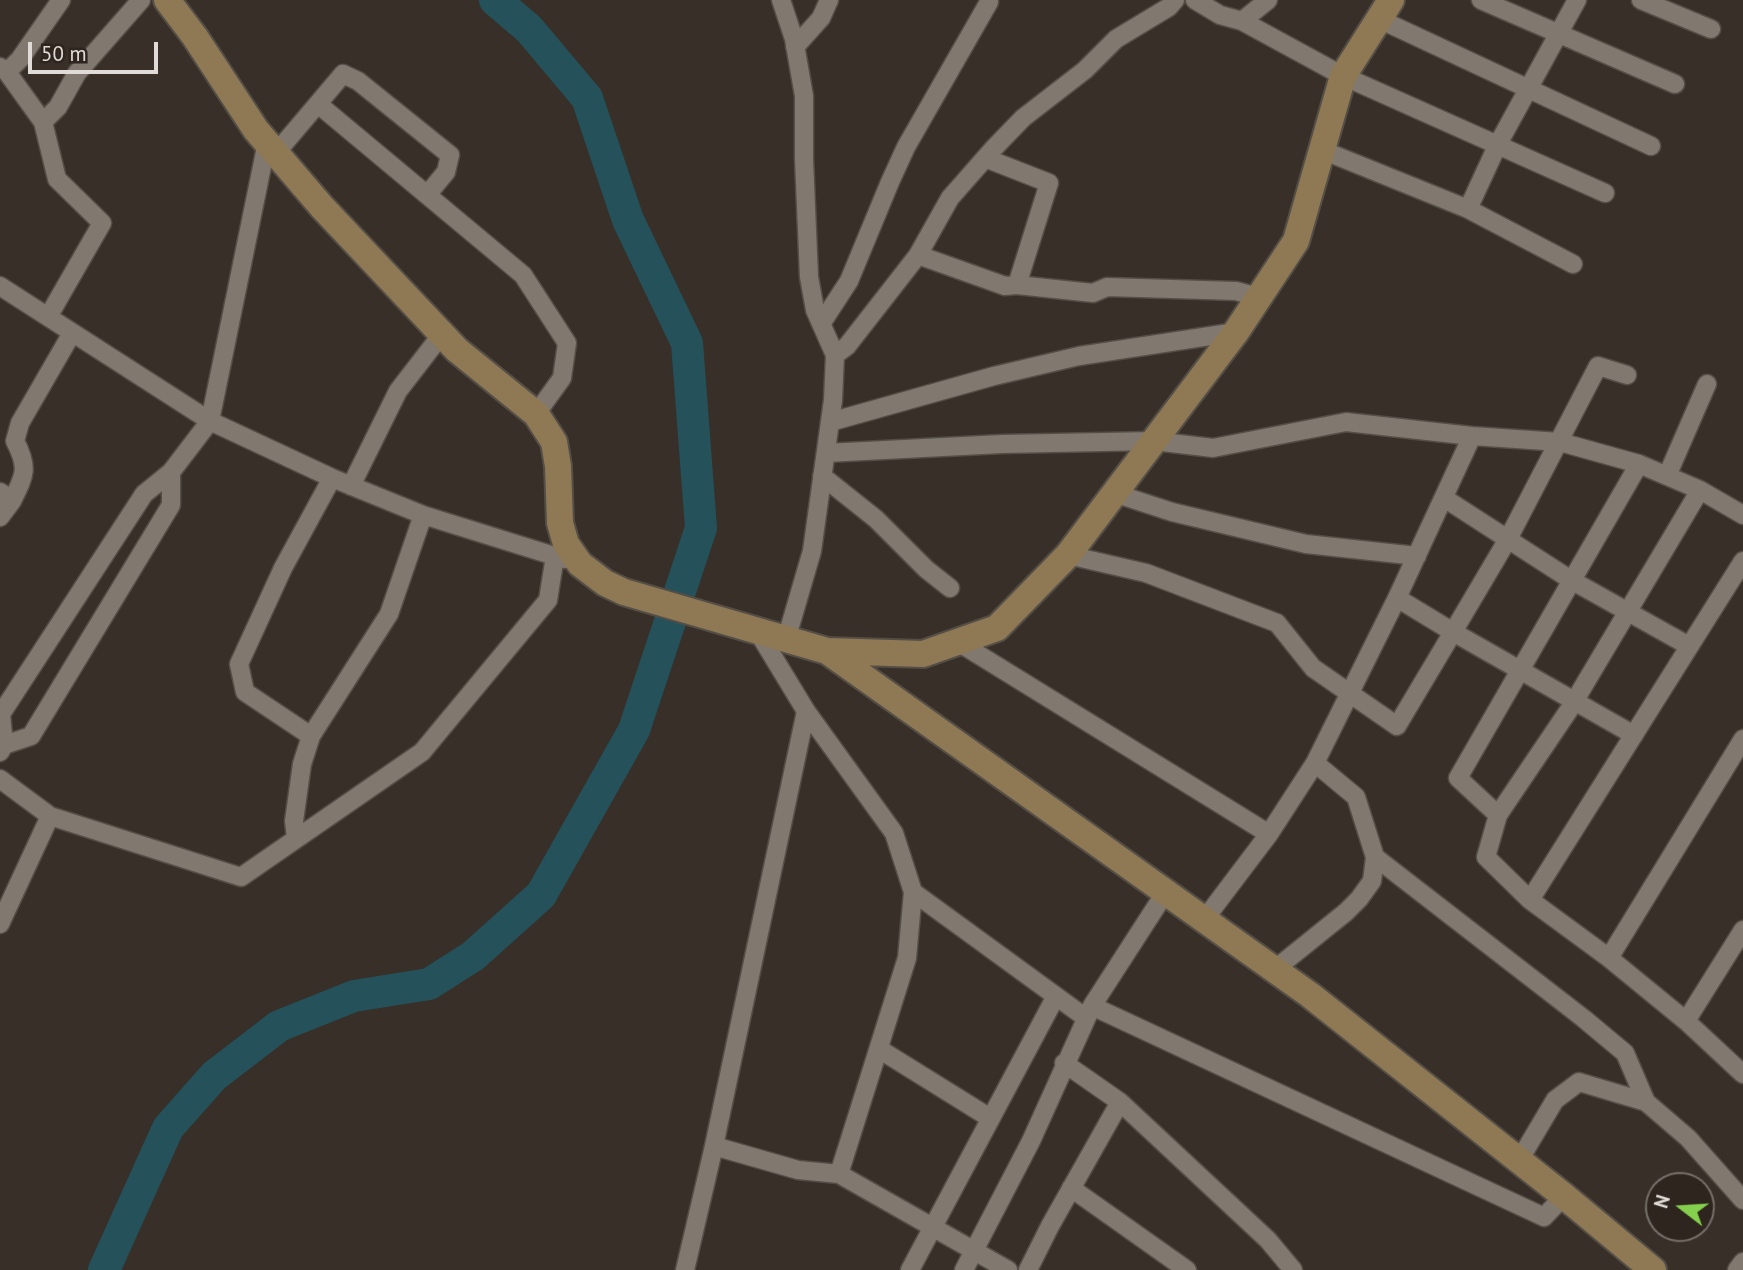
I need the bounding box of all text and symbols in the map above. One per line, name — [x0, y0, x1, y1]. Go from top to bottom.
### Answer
scale bar — [32, 28, 161, 72]
text: 50 m — [41, 40, 87, 67]
north arrow — [1645, 1172, 1715, 1242]
text: N — [1649, 1192, 1675, 1211]

